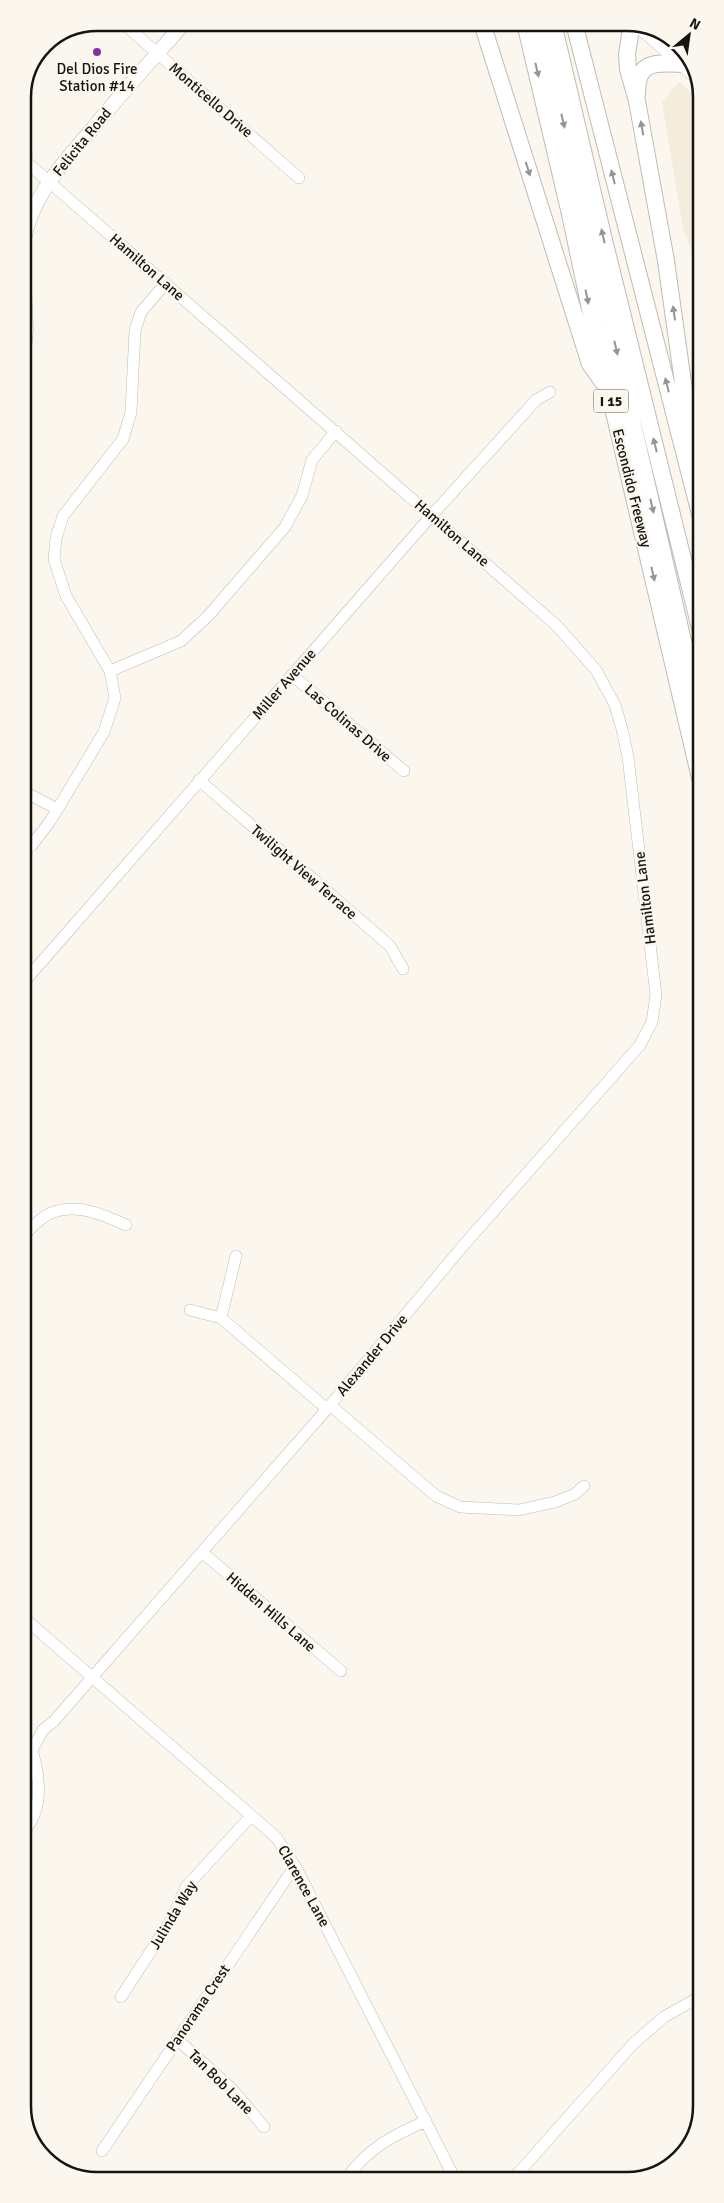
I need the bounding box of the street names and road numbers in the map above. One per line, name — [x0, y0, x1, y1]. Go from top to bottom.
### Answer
street label: Monticello Drive — [165, 59, 257, 141]
street label: Felicita Road — [49, 104, 115, 180]
street label: Hamilton Lane — [106, 230, 188, 304]
road number: I 15 — [594, 390, 628, 412]
street label: Escondido Freeway — [609, 427, 655, 549]
street label: Hamilton Lane — [411, 496, 493, 570]
street label: Miller Avenue — [248, 645, 320, 723]
street label: Las Colinas Drive — [301, 680, 395, 766]
street label: Twilight View Terrace — [247, 821, 361, 923]
street label: Hamilton Lane — [630, 851, 660, 945]
street label: Alexander Drive — [333, 1310, 411, 1400]
street label: Hidden Hills Lane — [223, 1568, 319, 1656]
street label: Clarence Lane — [274, 1842, 334, 1930]
street label: Julinda Way — [145, 1877, 201, 1953]
street label: Panorama Crest — [162, 1961, 234, 2055]
street label: Tan Bob Lane — [185, 2046, 257, 2118]

